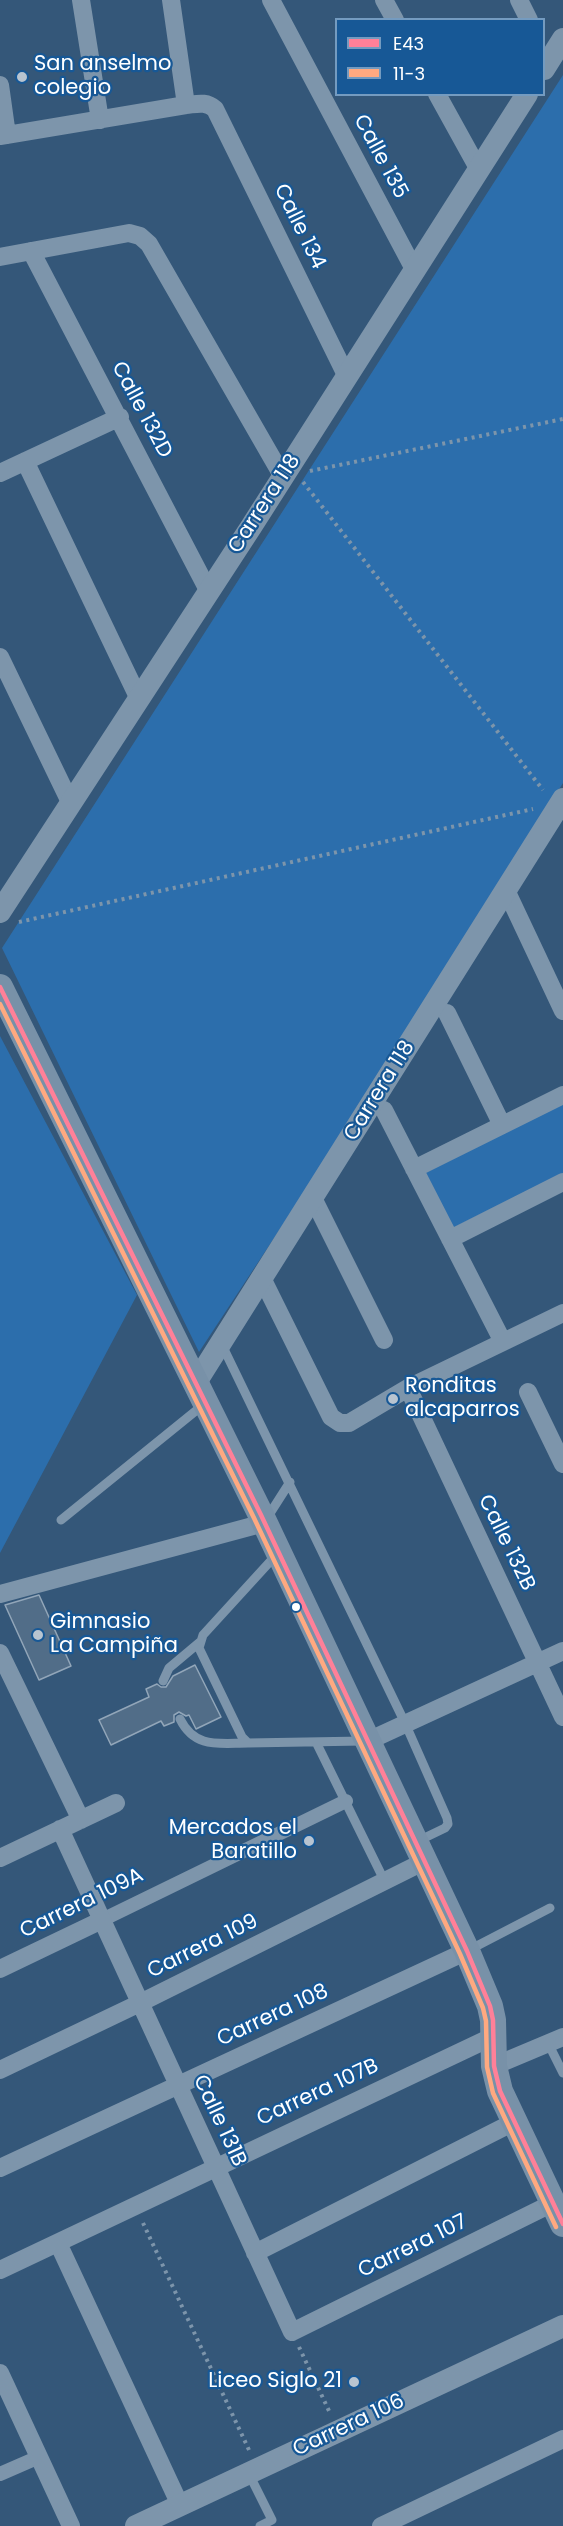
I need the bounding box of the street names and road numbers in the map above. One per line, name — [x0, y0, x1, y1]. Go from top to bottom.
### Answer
street label: Calle 135 — [347, 111, 413, 203]
street label: Calle 134 — [268, 180, 330, 274]
street label: Calle 132D — [105, 358, 177, 462]
street label: Carrera 118 — [224, 450, 306, 558]
street label: Carrera 118 — [339, 1036, 421, 1146]
street label: Calle 132B — [472, 1491, 540, 1595]
street label: Carrera 109A — [16, 1863, 148, 1945]
street label: Carrera 109 — [144, 1909, 262, 1985]
street label: Carrera 108 — [213, 1979, 333, 2053]
street label: Carrera 107B — [253, 2054, 383, 2132]
street label: Calle 131B — [187, 2071, 251, 2171]
street label: Carrera 107 — [354, 2210, 472, 2284]
street label: Carrera 106 — [289, 2389, 409, 2463]

